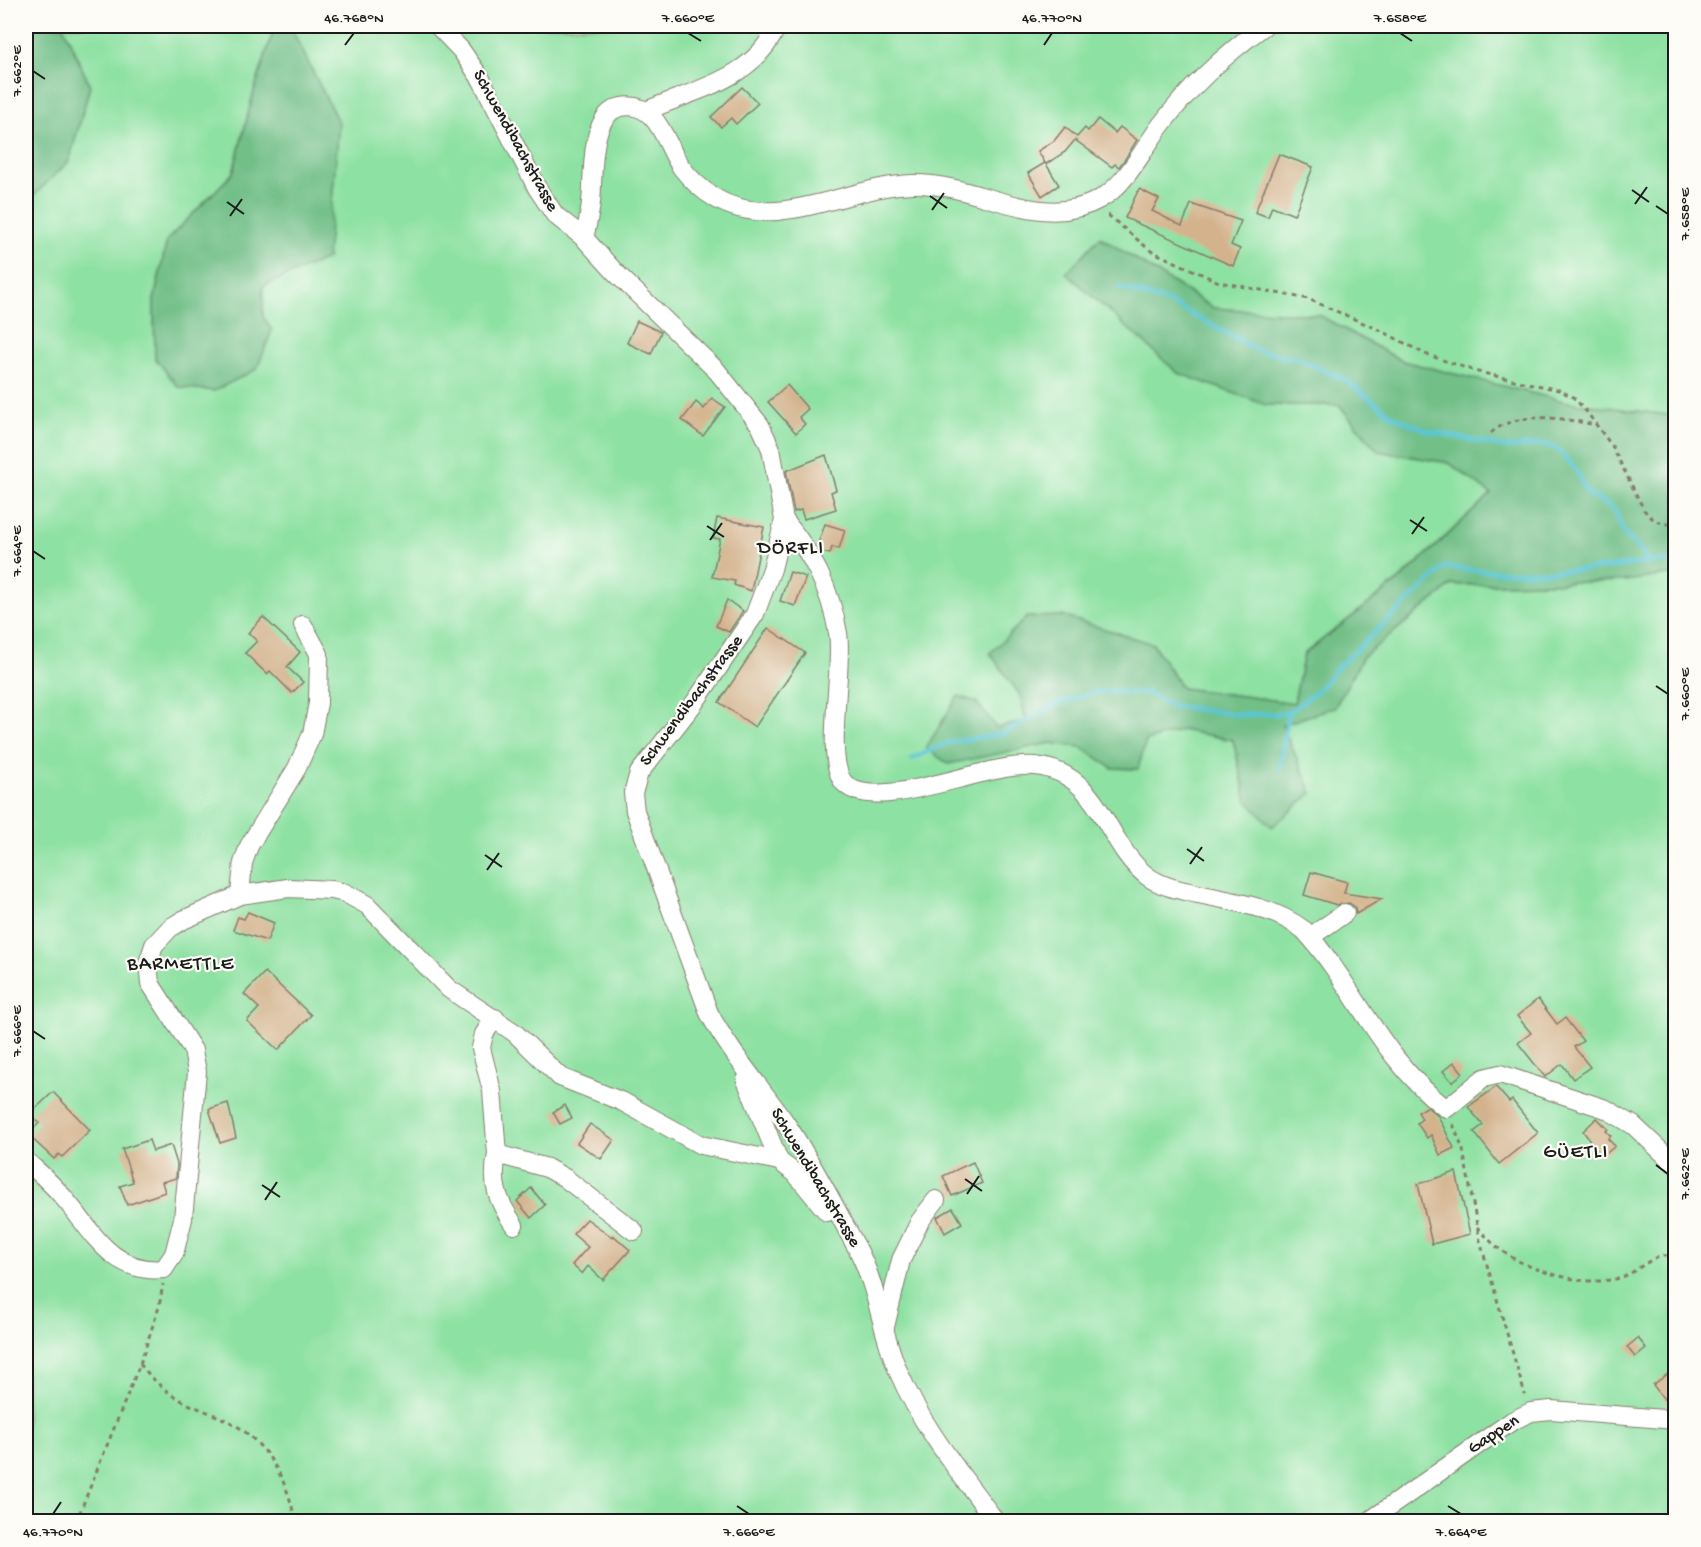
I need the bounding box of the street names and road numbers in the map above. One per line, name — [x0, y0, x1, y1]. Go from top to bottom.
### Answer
street label: Schwendibachstrasse — [467, 67, 563, 216]
street label: Schwendibachstrasse — [636, 631, 749, 771]
street label: Schwendibachstrasse — [765, 1105, 865, 1252]
street label: Gappen — [1464, 1410, 1524, 1459]

